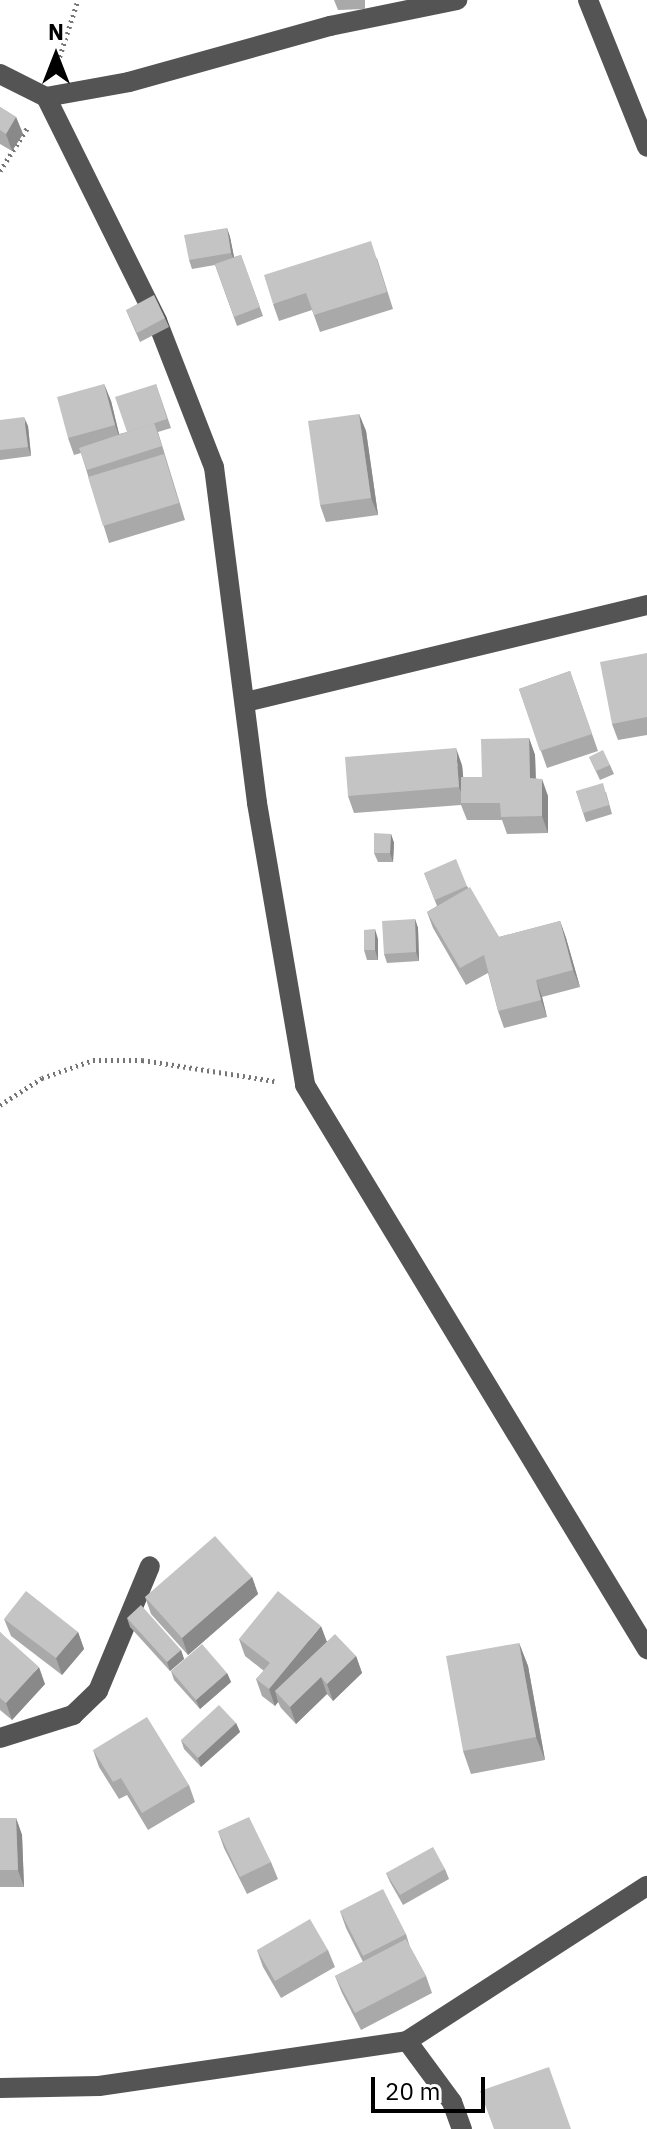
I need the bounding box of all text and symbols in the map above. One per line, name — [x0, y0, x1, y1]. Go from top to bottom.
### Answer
north arrow — [16, 16, 96, 96]
text: N — [48, 17, 64, 46]
scale bar — [375, 2061, 489, 2111]
text: 20 m — [385, 2075, 440, 2107]

